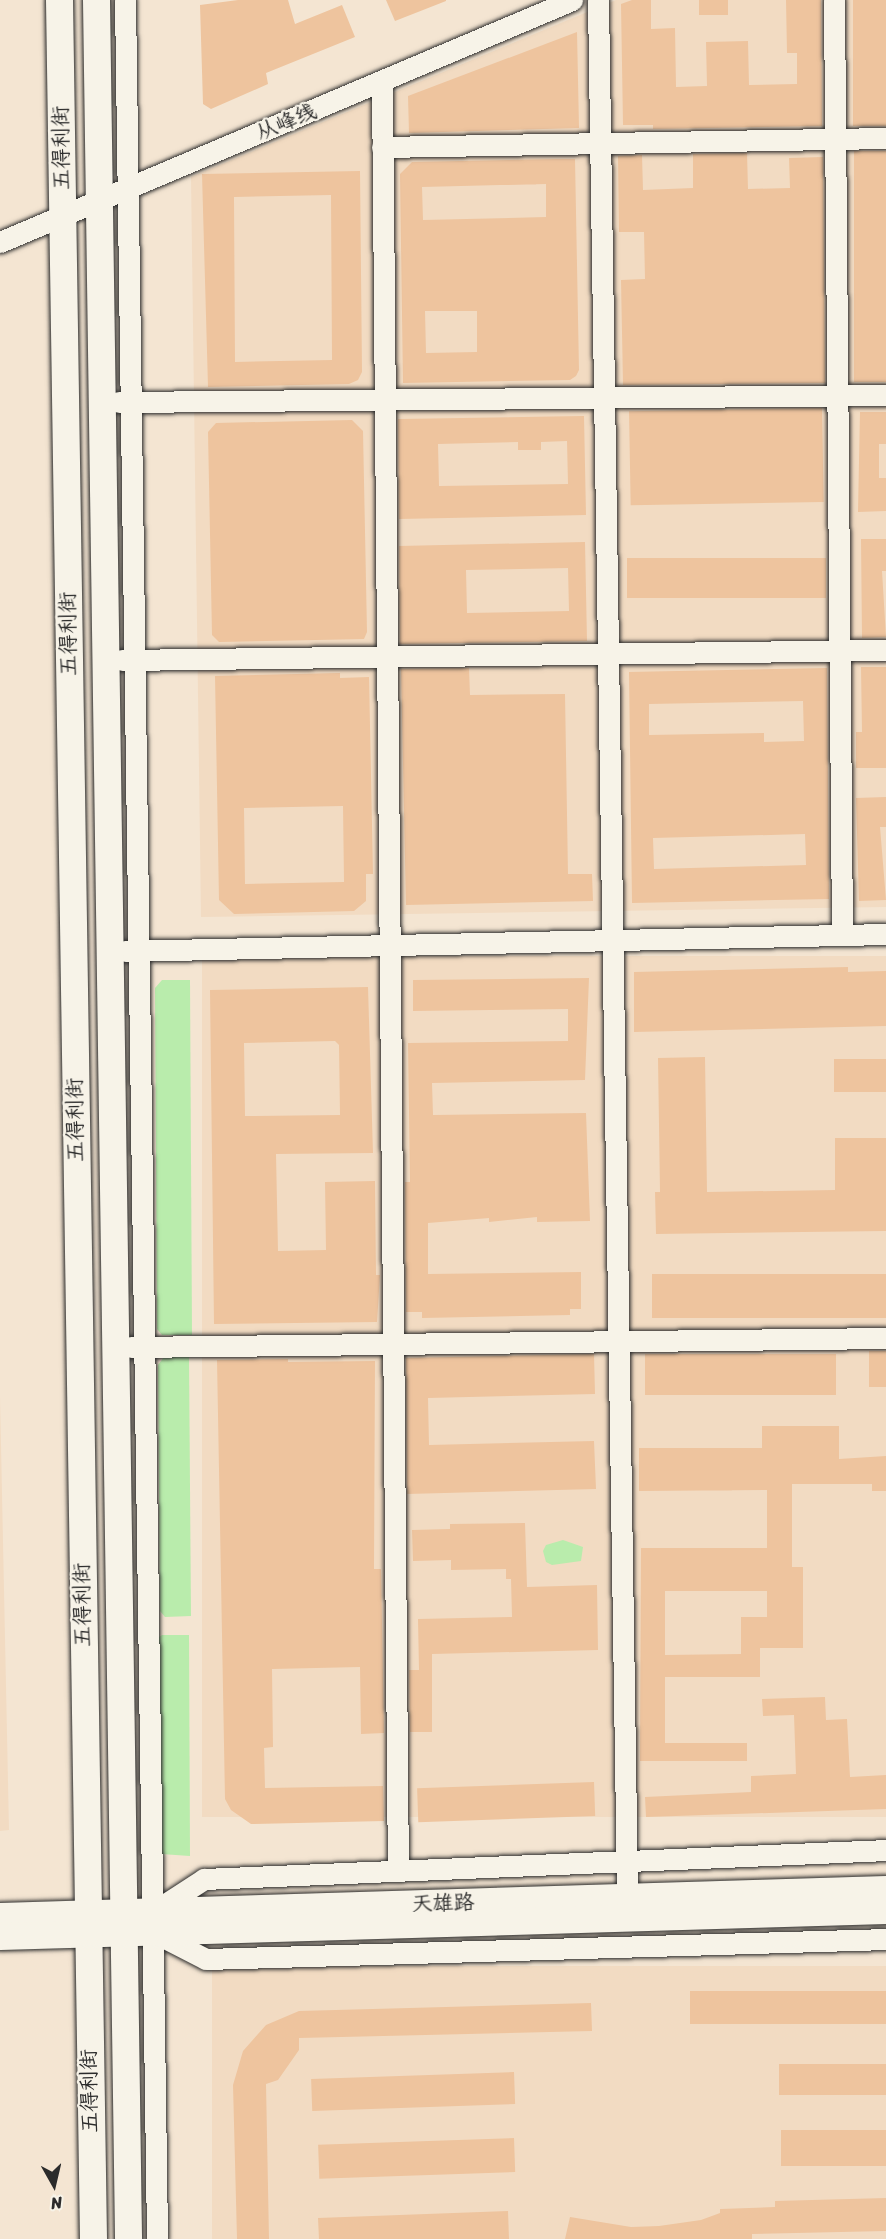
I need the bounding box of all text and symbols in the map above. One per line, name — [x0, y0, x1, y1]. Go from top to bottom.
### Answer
street label: 从峰线 — [252, 98, 320, 146]
street label: 五得利街 — [48, 106, 74, 190]
street label: 五得利街 — [55, 592, 81, 676]
street label: 五得利街 — [62, 1078, 88, 1162]
street label: 五得利街 — [69, 1563, 95, 1647]
street label: 天雄路 — [411, 1889, 475, 1917]
street label: 五得利街 — [76, 2049, 102, 2133]
north arrow — [24, 2155, 84, 2215]
text: N — [49, 2188, 64, 2218]

